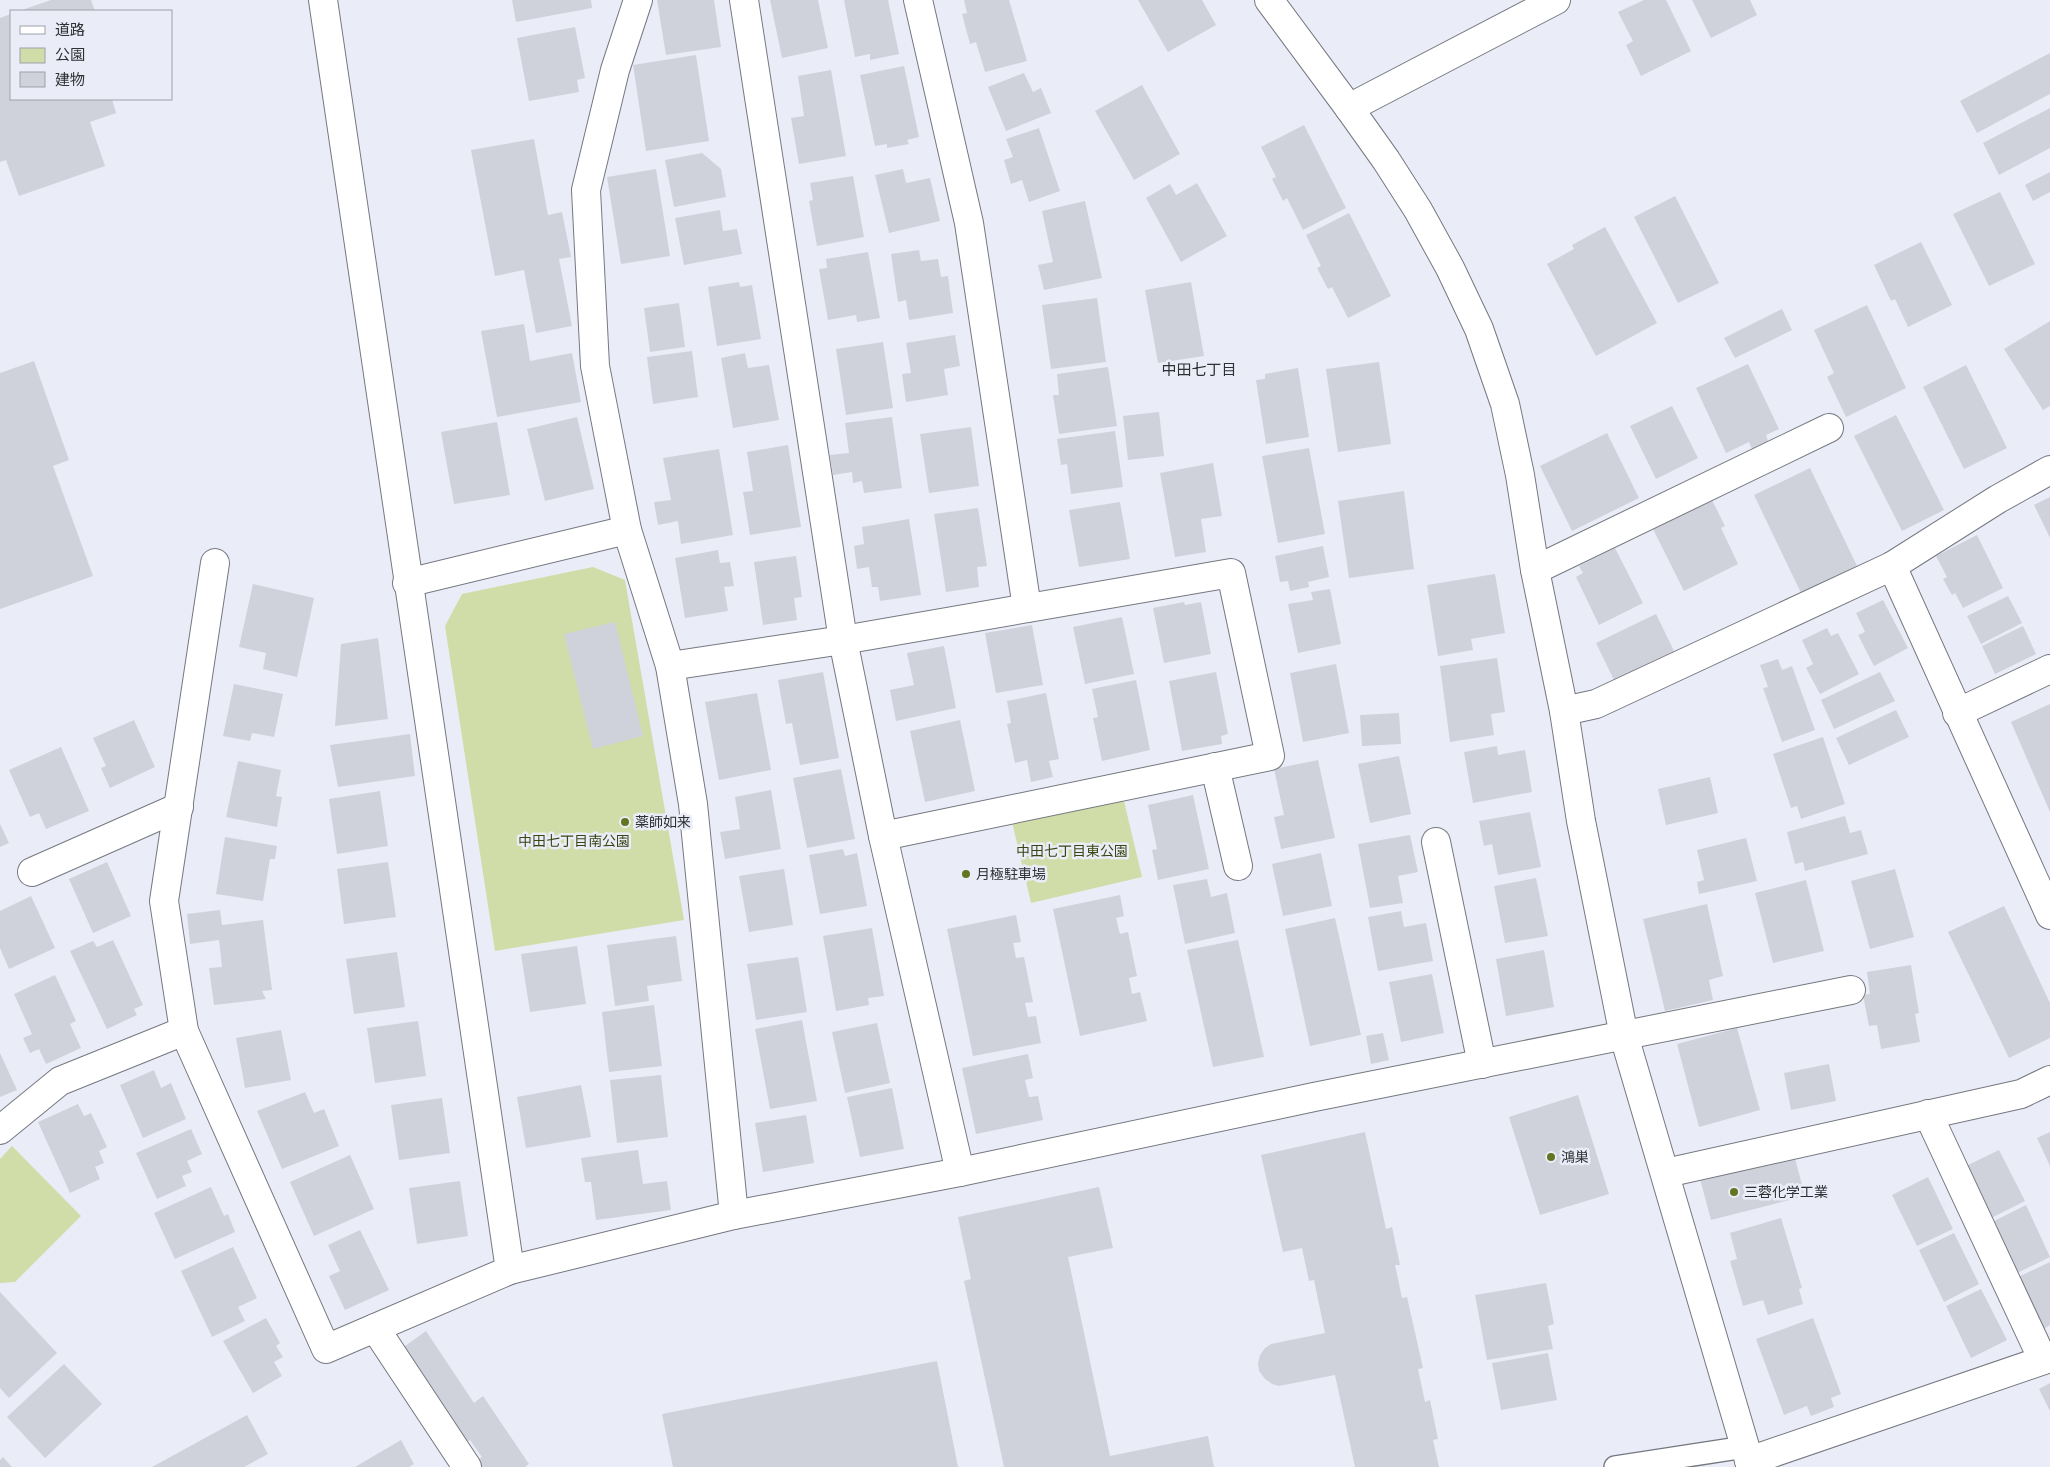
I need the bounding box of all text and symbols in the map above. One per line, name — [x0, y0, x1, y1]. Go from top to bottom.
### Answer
legend — [10, 10, 172, 100]
text: 道路 — [55, 21, 85, 39]
text: 公園 — [55, 46, 85, 64]
text: 建物 — [55, 71, 85, 89]
district label: 中田七丁目 — [1161, 361, 1237, 379]
place label: 薬師如来 — [635, 814, 691, 831]
marker: 薬師如来 — [619, 816, 631, 828]
park label: 中田七丁目南公園 — [518, 833, 630, 850]
park label: 中田七丁目東公園 — [1016, 843, 1128, 860]
place label: 月極駐車場 — [976, 866, 1046, 883]
marker: 月極駐車場 — [960, 868, 972, 880]
place label: 鴻巣 — [1561, 1149, 1589, 1166]
marker: 鴻巣 — [1545, 1151, 1557, 1163]
place label: 三蓉化学工業 — [1744, 1184, 1828, 1201]
marker: 三蓉化学工業 — [1728, 1186, 1740, 1198]

